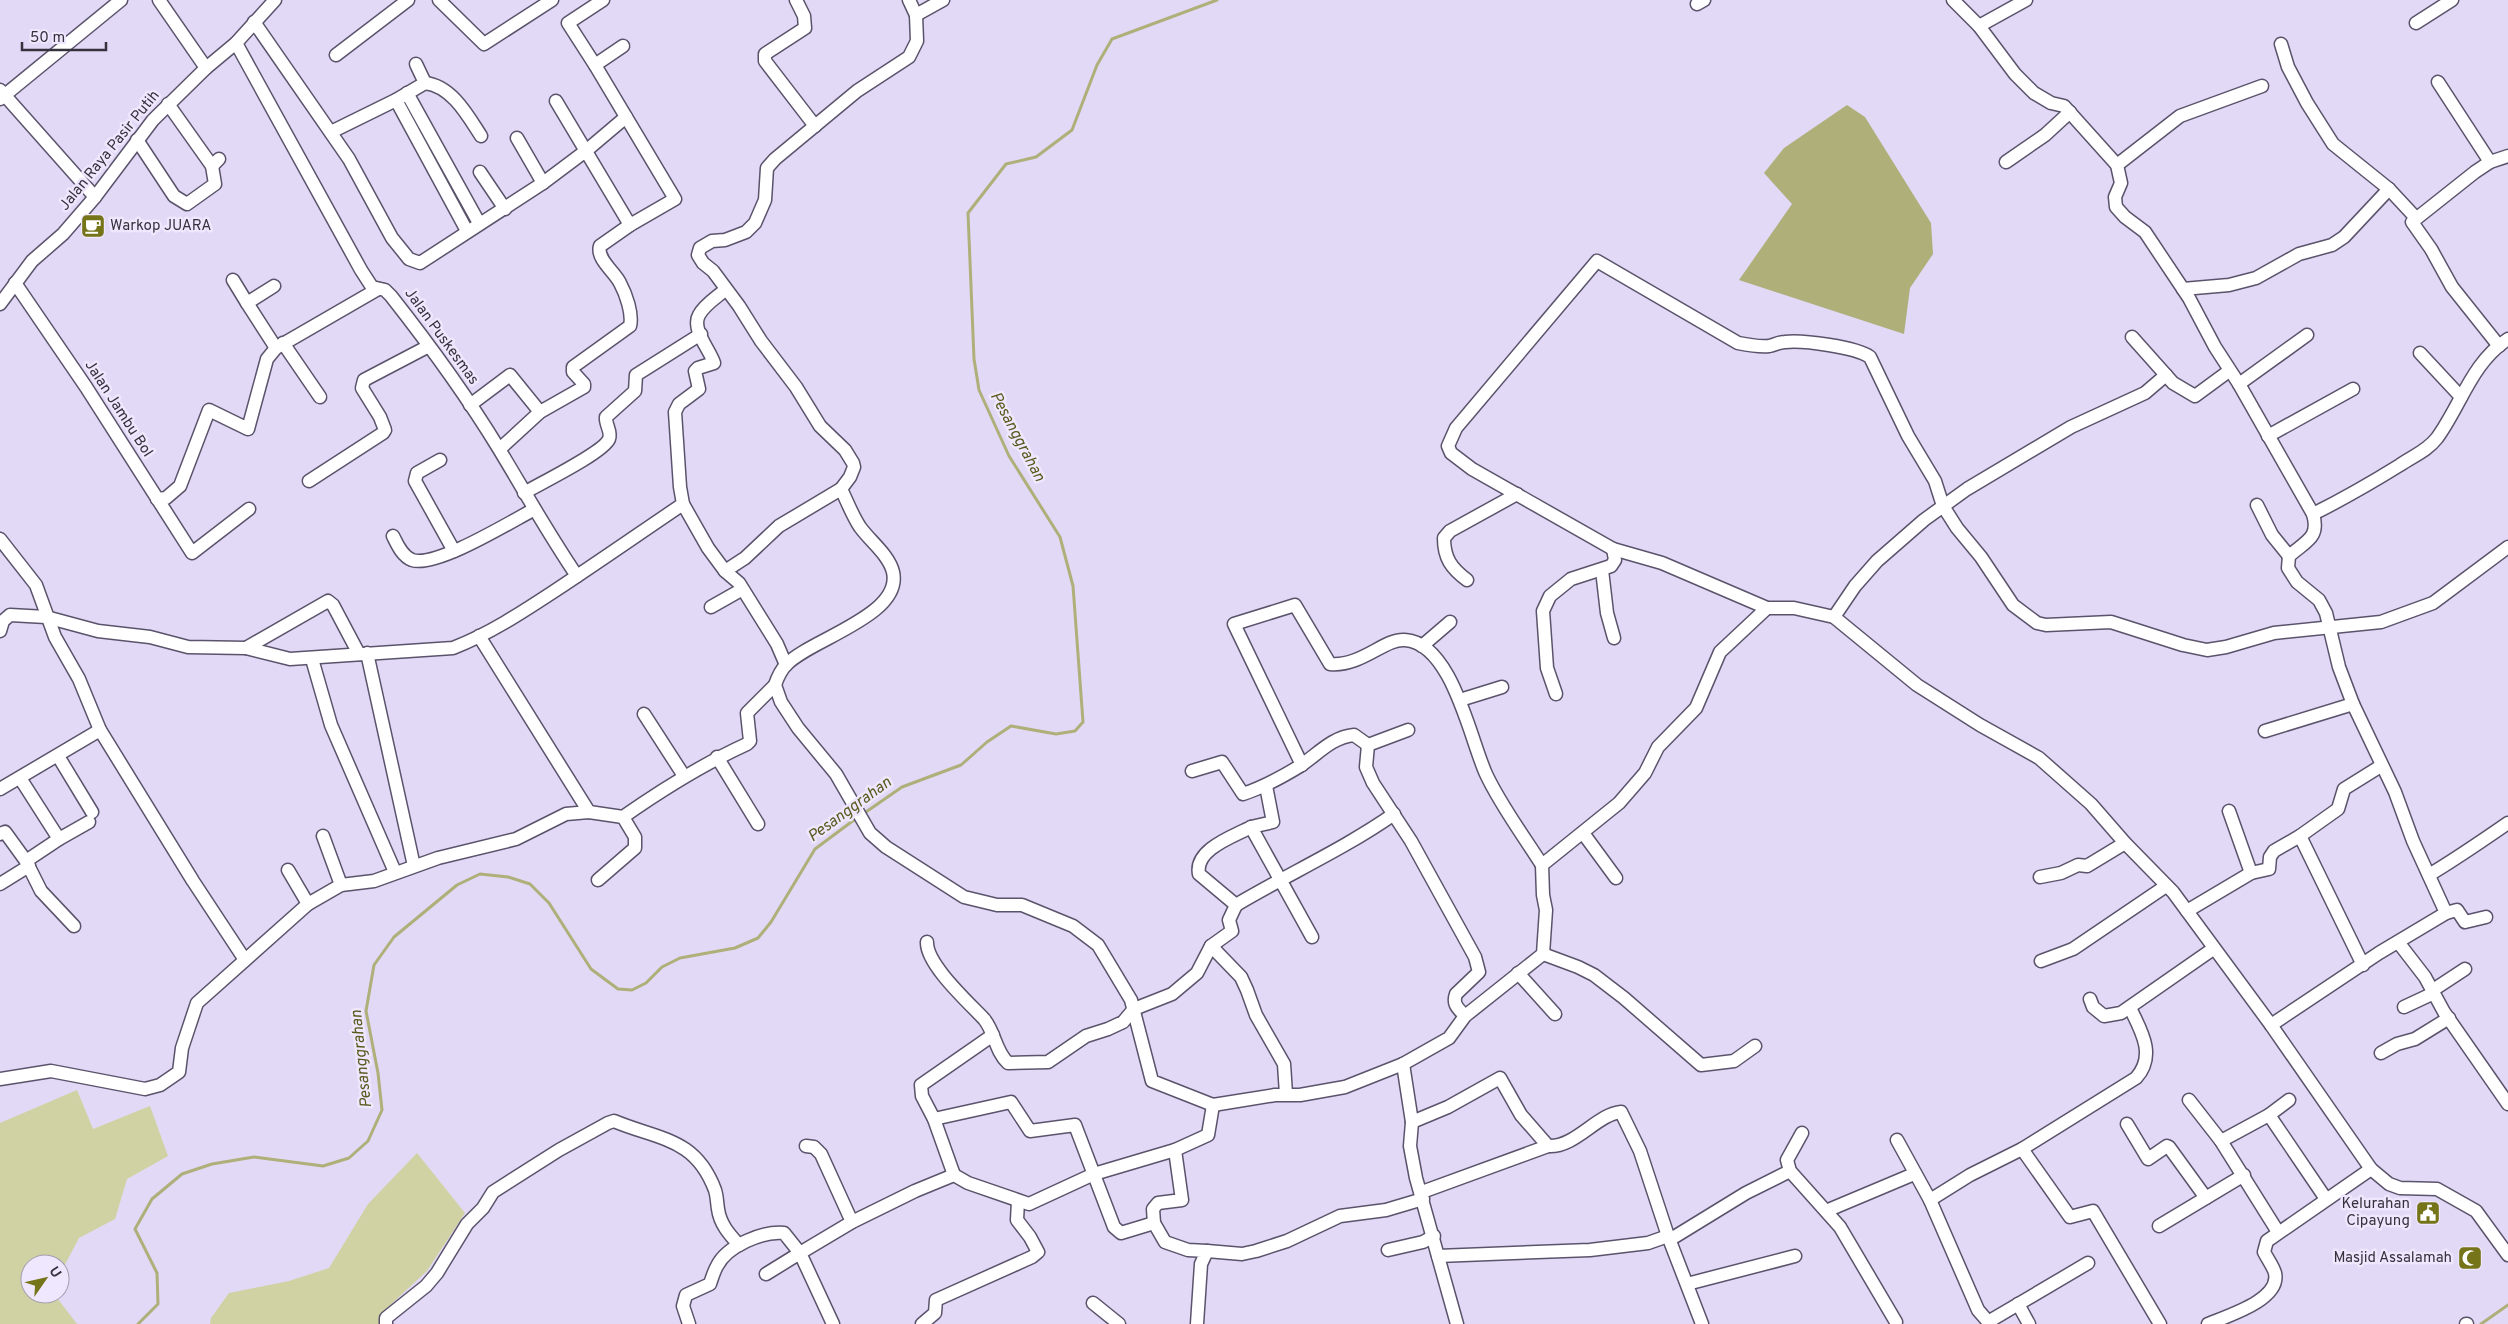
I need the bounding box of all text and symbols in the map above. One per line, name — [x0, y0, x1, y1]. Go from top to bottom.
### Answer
scale bar — [22, 20, 106, 52]
text: 50 m — [30, 29, 65, 48]
street label: Jalan Raya Pasir Putih — [56, 87, 164, 215]
cafe icon: Warkop JUARA — [80, 213, 106, 239]
place label: Warkop JUARA — [110, 217, 211, 236]
street label: Jalan Puskesmas — [400, 285, 482, 389]
street label: Jalan Jambu Bol — [80, 357, 156, 461]
water label: Pesanggrahan — [985, 389, 1049, 485]
water label: Pesanggrahan — [804, 773, 896, 847]
water label: Pesanggrahan — [347, 1009, 377, 1109]
place label: Kelurahan Cipayung — [2341, 1195, 2410, 1231]
public building icon: Kelurahan Cipayung — [2415, 1200, 2441, 1226]
mosque icon: Masjid Assalamah — [2457, 1245, 2483, 1271]
place label: Masjid Assalamah — [2333, 1249, 2452, 1268]
north arrow — [20, 1254, 70, 1304]
text: U — [45, 1264, 64, 1281]

